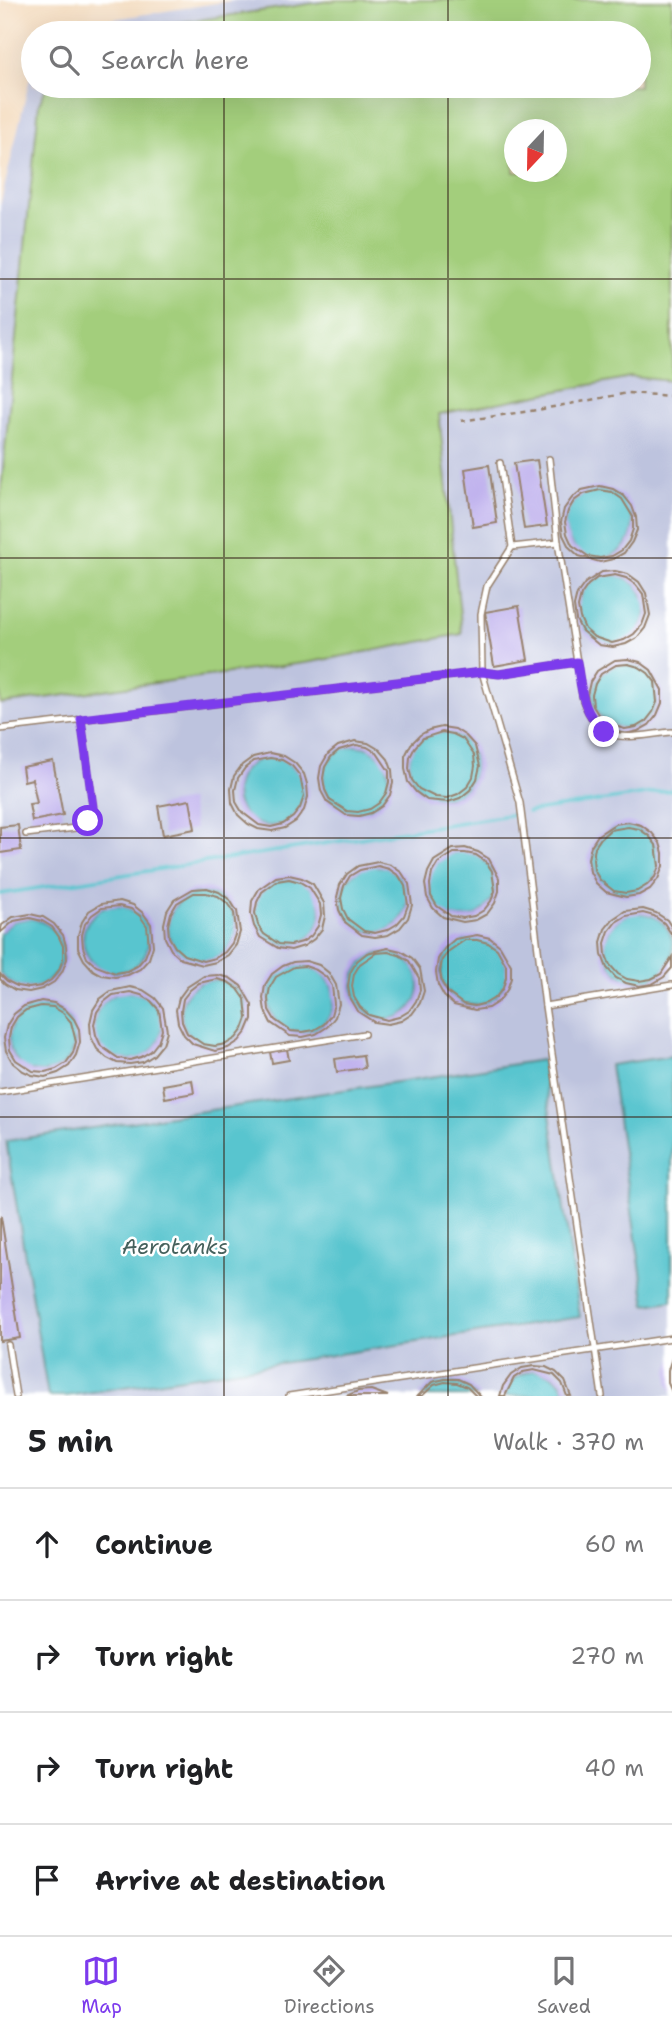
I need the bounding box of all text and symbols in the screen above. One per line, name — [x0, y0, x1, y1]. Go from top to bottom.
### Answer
search box — [21, 21, 651, 98]
icon: search — [45, 41, 83, 79]
text: Search here — [101, 42, 250, 77]
north arrow — [504, 119, 567, 182]
route end — [588, 716, 619, 747]
route start — [72, 805, 103, 836]
water label: Aerotanks — [122, 1233, 228, 1261]
text: 5 min — [28, 1421, 113, 1462]
text: Walk · 370 m — [493, 1427, 644, 1457]
icon: ahead — [28, 1525, 66, 1563]
text: Continue — [95, 1527, 213, 1562]
text: 60 m — [585, 1529, 644, 1559]
icon: right — [28, 1637, 66, 1675]
text: Turn right — [95, 1639, 233, 1674]
text: 270 m — [570, 1641, 644, 1671]
icon: right — [28, 1749, 66, 1787]
text: Turn right — [95, 1751, 233, 1786]
text: 40 m — [584, 1753, 644, 1783]
icon: arrive — [28, 1861, 66, 1899]
text: Arrive at destination — [95, 1863, 385, 1898]
tab: Map — [81, 1952, 122, 2019]
tab: Directions — [284, 1952, 375, 2019]
tab: Saved — [537, 1952, 591, 2019]

